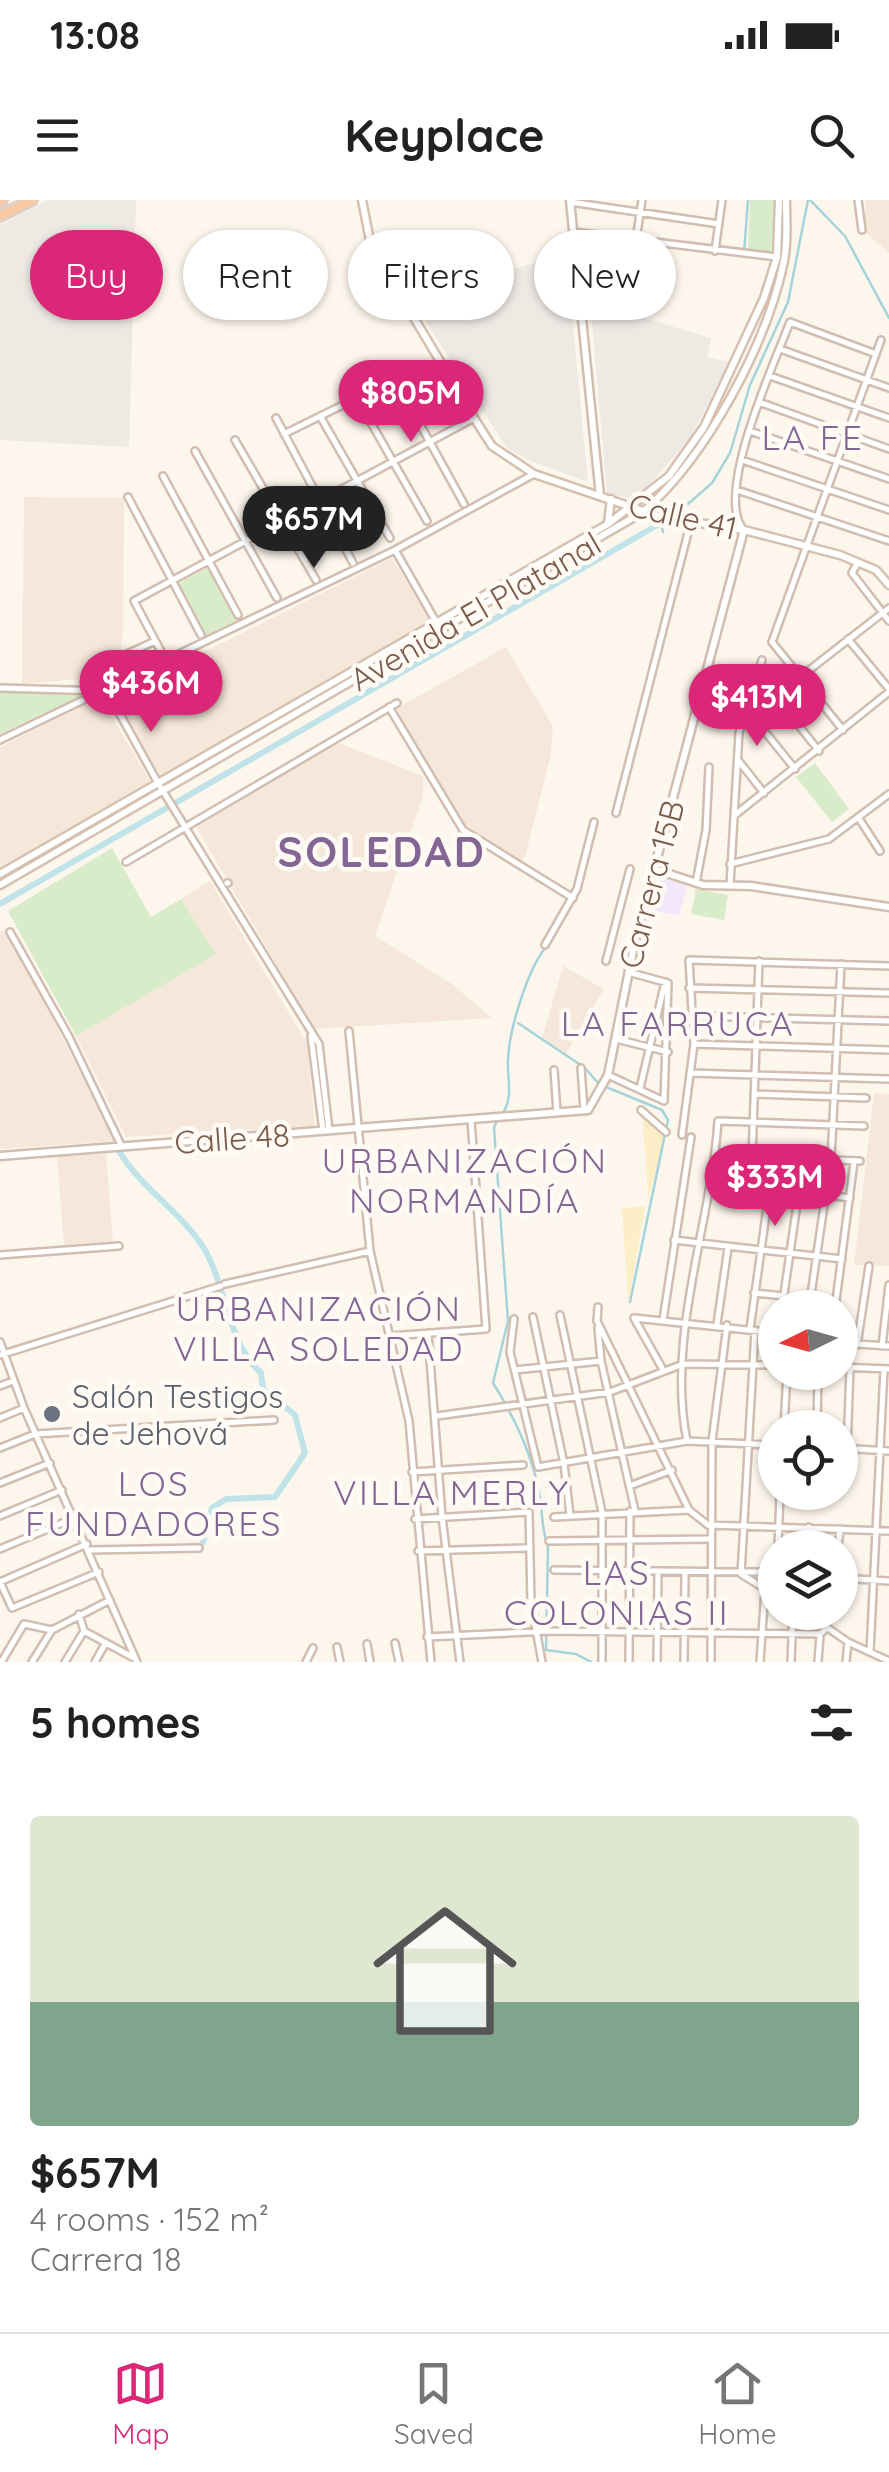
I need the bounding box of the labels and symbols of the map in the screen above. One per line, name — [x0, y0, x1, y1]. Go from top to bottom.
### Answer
pin: $805M — [341, 360, 481, 445]
district label: LA FE — [761, 415, 865, 459]
street label: Calle 41 — [625, 484, 741, 548]
pin: $657M — [244, 486, 384, 571]
street label: Avenida El Platanal — [342, 523, 608, 699]
pin: $436M — [81, 650, 221, 735]
pin: $413M — [687, 664, 827, 749]
street label: Carrera 15B — [609, 796, 693, 972]
district label: SOLEDAD — [278, 825, 486, 878]
district label: LA FARRUCA — [561, 1001, 795, 1045]
street label: Calle 48 — [173, 1114, 291, 1162]
district label: URBANIZACIÓN NORMANDÍA — [322, 1138, 608, 1222]
pin: $333M — [705, 1144, 845, 1229]
district label: URBANIZACIÓN VILLA SOLEDAD — [173, 1286, 465, 1370]
north arrow — [758, 1290, 858, 1390]
place label: Salón Testigos de Jehová — [72, 1376, 283, 1453]
marker: Salón Testigos de Jehová — [41, 1403, 63, 1425]
district label: LOS FUNDADORES — [25, 1461, 283, 1545]
district label: VILLA MERLY — [333, 1470, 571, 1514]
district label: LAS COLONIAS II — [504, 1550, 730, 1634]

